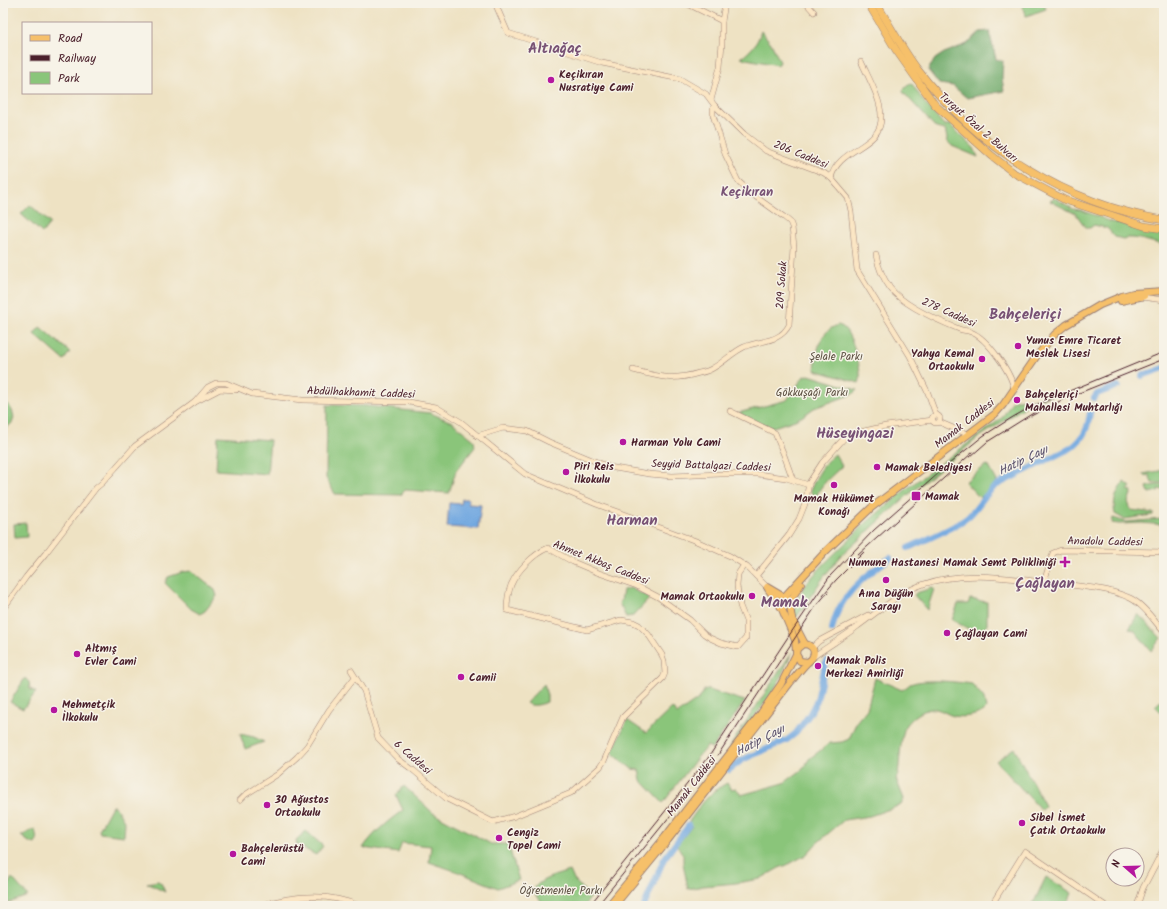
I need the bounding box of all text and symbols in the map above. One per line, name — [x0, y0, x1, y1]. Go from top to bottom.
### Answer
legend — [22, 22, 152, 94]
text: Road — [58, 29, 83, 48]
district label: Altıağaç — [528, 37, 582, 61]
text: Railway — [58, 49, 96, 68]
place label: Keçikıran Nusratiye Cami — [559, 66, 635, 97]
text: Park — [58, 69, 80, 88]
marker: Keçikıran Nusratiye Cami — [546, 75, 556, 85]
street label: Turgut Özal 2 Bulvarı — [935, 88, 1022, 167]
street label: 206 Caddesi — [771, 136, 831, 174]
district label: Keçikıran — [721, 182, 773, 203]
street label: 209 Sokak — [771, 260, 793, 310]
street label: 278 Caddesi — [919, 293, 979, 333]
district label: Bahçeleriçi — [989, 303, 1062, 327]
place label: Yunus Emre Ticaret Meslek Lisesi — [1026, 332, 1122, 363]
marker: Yunus Emre Ticaret Meslek Lisesi — [1013, 341, 1023, 351]
place label: Yahya Kemal Ortaokulu — [911, 345, 975, 376]
park label: Şelale Parkı — [809, 348, 863, 366]
marker: Yahya Kemal Ortaokulu — [977, 354, 987, 364]
street label: Abdülhakhamit Caddesi — [307, 382, 416, 404]
park label: Gökkuşağı Parkı — [776, 384, 848, 402]
place label: Bahçeleriçi Mahallesi Muhtarlığı — [1025, 386, 1123, 417]
street label: Mamak Caddesi — [931, 394, 999, 453]
marker: Bahçeleriçi Mahallesi Muhtarlığı — [1012, 395, 1022, 405]
district label: Hüseyingazi — [816, 422, 895, 446]
place label: Harman Yolu Cami — [631, 434, 722, 452]
marker: Harman Yolu Cami — [618, 437, 628, 447]
water label: Hatip Çayı — [995, 440, 1052, 481]
street label: Seyyid Battalgazi Caddesi — [651, 455, 771, 477]
place label: Piri Reis İlkokulu — [574, 458, 615, 489]
place label: Mamak Belediyesi — [885, 459, 973, 477]
marker: Mamak Belediyesi — [872, 462, 882, 472]
marker: Piri Reis İlkokulu — [561, 467, 571, 477]
marker: Mamak Hükümet Konağı — [829, 480, 839, 490]
place label: Mamak — [925, 488, 960, 506]
place label: Mamak Hükümet Konağı — [794, 490, 875, 521]
marker: Mamak — [910, 490, 922, 502]
district label: Harman — [606, 509, 658, 533]
street label: Anadolu Caddesi — [1067, 532, 1143, 552]
street label: Ahmet Akbaş Caddesi — [550, 536, 652, 590]
place label: Numune Hastanesi Mamak Semt Polikliniği — [849, 554, 1057, 572]
marker: Numune Hastanesi Mamak Semt Polikliniği — [1059, 556, 1071, 568]
district label: Çağlayan — [1015, 572, 1075, 596]
marker: Aına Düğün Sarayı — [881, 575, 891, 585]
place label: Aına Düğün Sarayı — [859, 585, 913, 616]
place label: Mamak Ortaokulu — [660, 588, 745, 606]
marker: Mamak Ortaokulu — [747, 591, 757, 601]
district label: Mamak — [761, 591, 808, 615]
place label: Çağlayan Cami — [955, 625, 1028, 643]
marker: Çağlayan Cami — [942, 628, 952, 638]
place label: Altmış Evler Cami — [85, 640, 138, 671]
marker: Altmış Evler Cami — [72, 649, 82, 659]
place label: Mamak Polis Merkezi Amirliği — [826, 652, 905, 683]
marker: Mamak Polis Merkezi Amirliği — [813, 661, 823, 671]
place label: Camii — [469, 669, 497, 687]
marker: Camii — [456, 672, 466, 682]
place label: Mehmetçik İlkokulu — [62, 696, 115, 727]
marker: Mehmetçik İlkokulu — [49, 705, 59, 715]
water label: Hatip Çayı — [732, 719, 789, 761]
street label: 6 Caddesi — [389, 736, 436, 780]
street label: Mamak Caddesi — [662, 752, 721, 821]
place label: 30 Ağustos Ortaokulu — [274, 791, 329, 822]
marker: 30 Ağustos Ortaokulu — [262, 800, 272, 810]
place label: Sibel İsmet Çatık Ortaokulu — [1030, 809, 1106, 840]
marker: Sibel İsmet Çatık Ortaokulu — [1017, 818, 1027, 828]
place label: Cengiz Topel Cami — [507, 824, 562, 855]
marker: Cengiz Topel Cami — [494, 833, 504, 843]
place label: Bahçelerüstü Cami — [241, 840, 304, 871]
north arrow — [1105, 847, 1145, 887]
marker: Bahçelerüstü Cami — [228, 849, 238, 859]
text: N — [1107, 858, 1126, 870]
park label: Öğretmenler Parkı — [520, 882, 603, 900]

